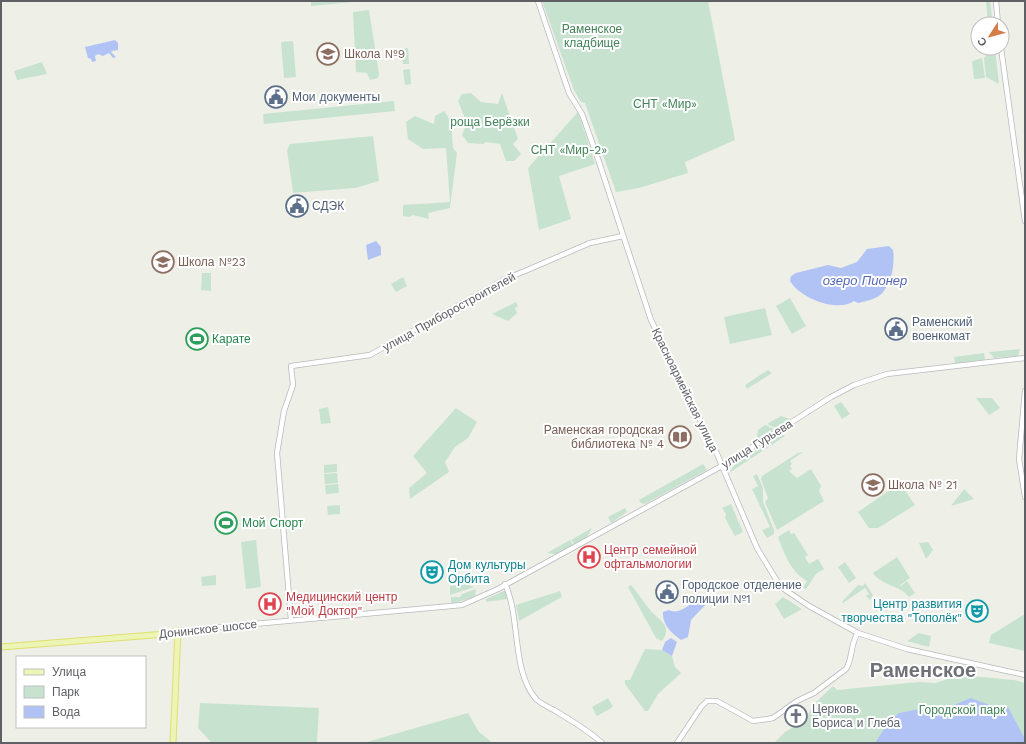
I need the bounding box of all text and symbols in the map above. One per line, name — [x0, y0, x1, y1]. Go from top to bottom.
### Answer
north arrow — [970, 16, 1010, 56]
park label: Раменское кладбище — [562, 22, 623, 50]
text: С — [975, 35, 990, 49]
school or university icon: Школа №9 — [315, 41, 341, 67]
place label: Школа №9 — [344, 47, 405, 61]
public building icon: Мои документы — [263, 84, 289, 110]
place label: Мои документы — [292, 90, 380, 104]
park label: СНТ «Мир» — [633, 97, 697, 111]
park label: роща Берёзки — [450, 115, 530, 129]
park label: СНТ «Мир-2» — [531, 143, 607, 157]
public building icon: СДЭК — [284, 193, 310, 219]
place label: СДЭК — [312, 199, 344, 213]
school or university icon: Школа №23 — [150, 249, 176, 275]
place label: Школа №23 — [178, 255, 246, 269]
street label: улица Приборостроителей — [380, 270, 518, 354]
water label: озеро Пионер — [823, 273, 907, 288]
place label: Раменский военкомат — [912, 315, 973, 343]
public building icon: Раменский военкомат — [883, 316, 909, 342]
sports icon: Карате — [184, 326, 210, 352]
street label: Красноармейская улица — [649, 326, 721, 455]
place label: Карате — [212, 332, 251, 346]
street label: улица Гурьева — [719, 416, 795, 471]
place label: Раменская городская библиотека № 4 — [544, 423, 664, 451]
library icon: Раменская городская библиотека № 4 — [667, 424, 693, 450]
school or university icon: Школа № 21 — [860, 472, 886, 498]
place label: Школа № 21 — [888, 478, 957, 492]
sports icon: Мой Спорт — [213, 510, 239, 536]
place label: Мой Спорт — [242, 516, 304, 530]
place label: Центр семейной офтальмологии — [604, 543, 697, 571]
hospital icon: Центр семейной офтальмологии — [576, 544, 602, 570]
place label: Дом культуры Орбита — [448, 558, 526, 586]
theatre icon: Дом культуры Орбита — [419, 559, 445, 585]
place label: Городское отделение полиции №1 — [682, 578, 802, 606]
public building icon: Городское отделение полиции №1 — [654, 579, 680, 605]
place label: Медицинский центр "Мой Доктор" — [286, 590, 398, 618]
hospital icon: Медицинский центр "Мой Доктор" — [257, 591, 283, 617]
place label: Центр развития творчества "Тополёк" — [841, 597, 962, 625]
theatre icon: Центр развития творчества "Тополёк" — [964, 598, 990, 624]
street label: Донинское шоссе — [158, 617, 258, 641]
legend — [16, 656, 146, 728]
district label: Раменское — [870, 658, 976, 682]
text: Улица — [52, 665, 86, 679]
text: Парк — [52, 685, 80, 699]
place label: Церковь Бориса и Глеба — [812, 702, 900, 730]
church icon: Церковь Бориса и Глеба — [783, 703, 809, 729]
park label: Городской парк — [919, 703, 1006, 717]
text: Вода — [52, 705, 80, 719]

